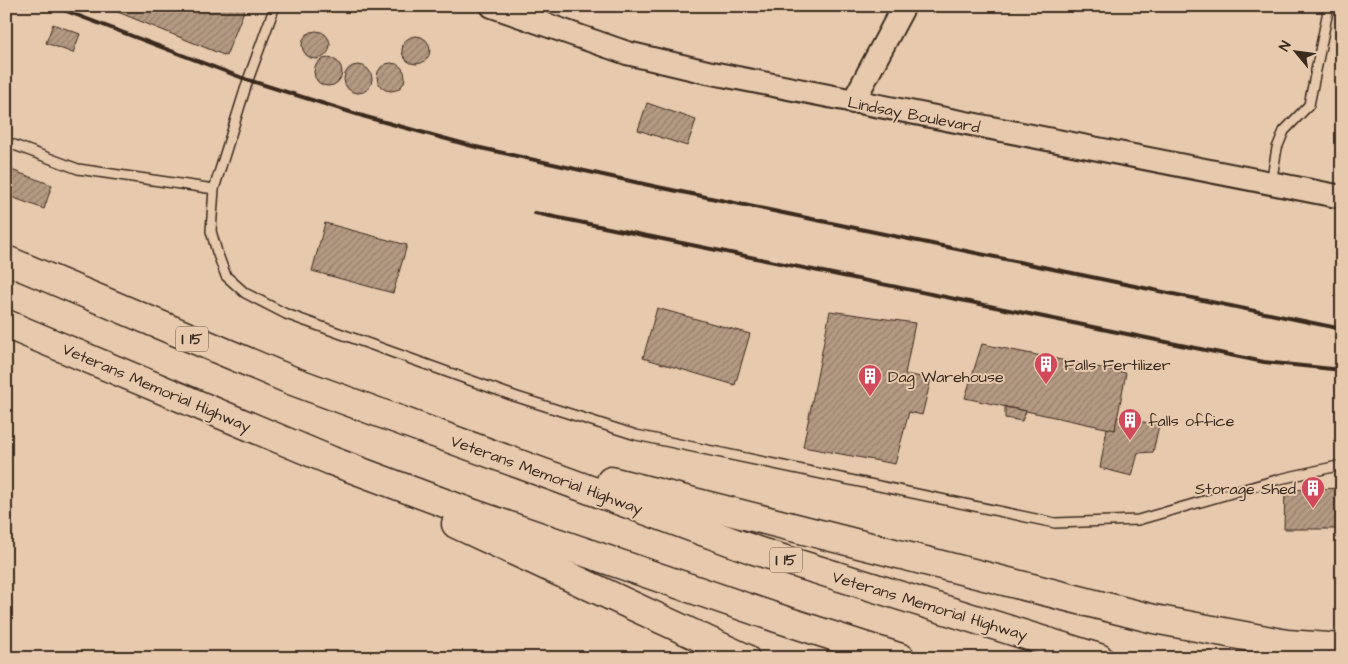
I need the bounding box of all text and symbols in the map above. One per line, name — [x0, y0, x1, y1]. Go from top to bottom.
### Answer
north arrow — [1270, 28, 1320, 78]
text: N — [1275, 37, 1296, 55]
street label: Lindsay Boulevard — [846, 91, 982, 140]
road number: I 15 — [176, 326, 208, 352]
street label: Veterans Memorial Highway — [58, 338, 255, 439]
building icon: Falls Fertilizer — [1033, 351, 1059, 385]
place label: Falls Fertilizer — [1064, 354, 1171, 376]
building icon: Dag Warehouse — [857, 363, 883, 397]
place label: Dag Warehouse — [888, 366, 1004, 389]
building icon: falls office — [1117, 407, 1143, 441]
place label: falls office — [1148, 410, 1235, 432]
street label: Veterans Memorial Highway — [447, 430, 646, 521]
building icon: Storage Shed — [1300, 475, 1326, 509]
place label: Storage Shed — [1195, 478, 1296, 501]
road number: I 15 — [770, 548, 802, 572]
street label: Veterans Memorial Highway — [829, 566, 1030, 647]

